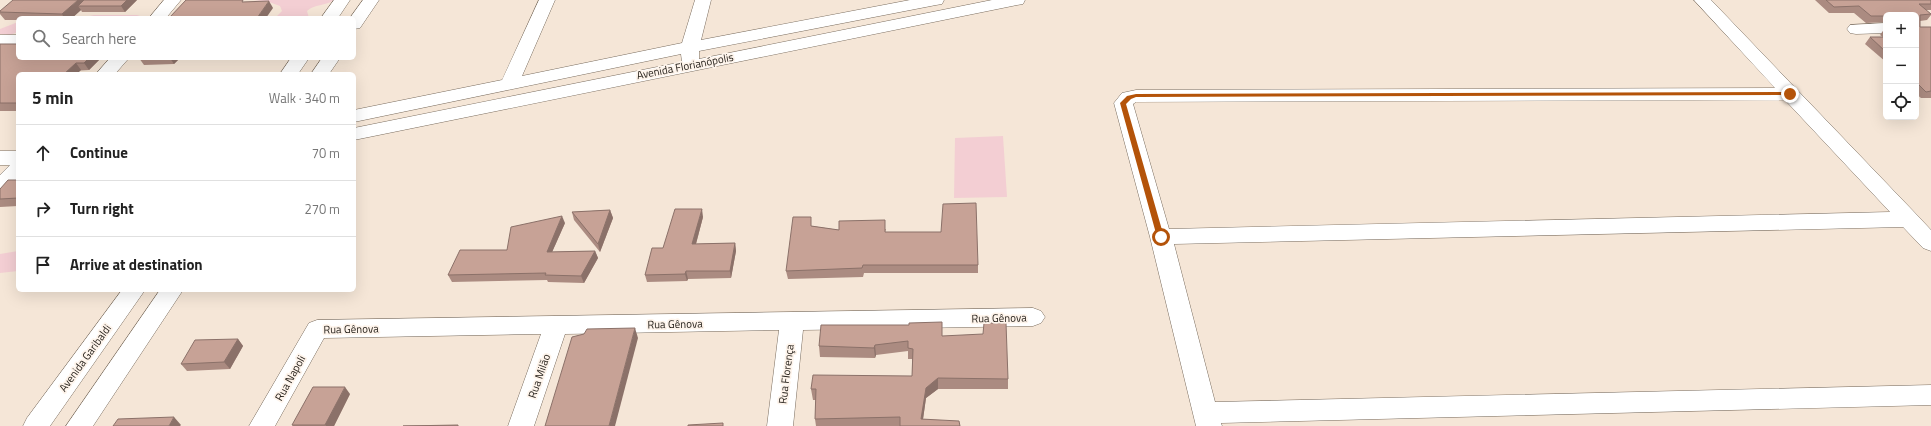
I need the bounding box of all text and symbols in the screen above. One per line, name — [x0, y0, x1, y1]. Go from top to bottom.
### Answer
map controls — [1883, 12, 1919, 120]
button: + — [1883, 12, 1919, 48]
search box — [16, 16, 356, 60]
icon: search — [30, 27, 52, 49]
text: Search here — [62, 27, 136, 50]
button: − — [1883, 48, 1919, 84]
street label: Avenida Florianópolis — [635, 49, 735, 83]
button: locate — [1883, 84, 1919, 120]
text: 5 min — [32, 85, 73, 111]
route end — [1781, 85, 1799, 103]
text: Walk · 340 m — [269, 88, 340, 108]
text: Continue — [70, 141, 128, 164]
icon: ahead — [32, 142, 54, 164]
text: 70 m — [312, 143, 340, 163]
text: Turn right — [70, 197, 134, 220]
icon: right — [32, 198, 54, 220]
text: 270 m — [304, 199, 340, 219]
route start — [1152, 228, 1170, 246]
text: Arrive at destination — [70, 253, 203, 276]
icon: arrive — [32, 254, 54, 276]
street label: Rua Gênova — [971, 310, 1027, 326]
street label: Rua Gênova — [647, 316, 703, 332]
street label: Avenida Garibaldi — [55, 321, 115, 395]
street label: Rua Gênova — [323, 321, 379, 337]
street label: Rua Florença — [774, 343, 798, 405]
street label: Rua Milão — [524, 351, 554, 400]
street label: Rua Napoli — [271, 352, 309, 404]

